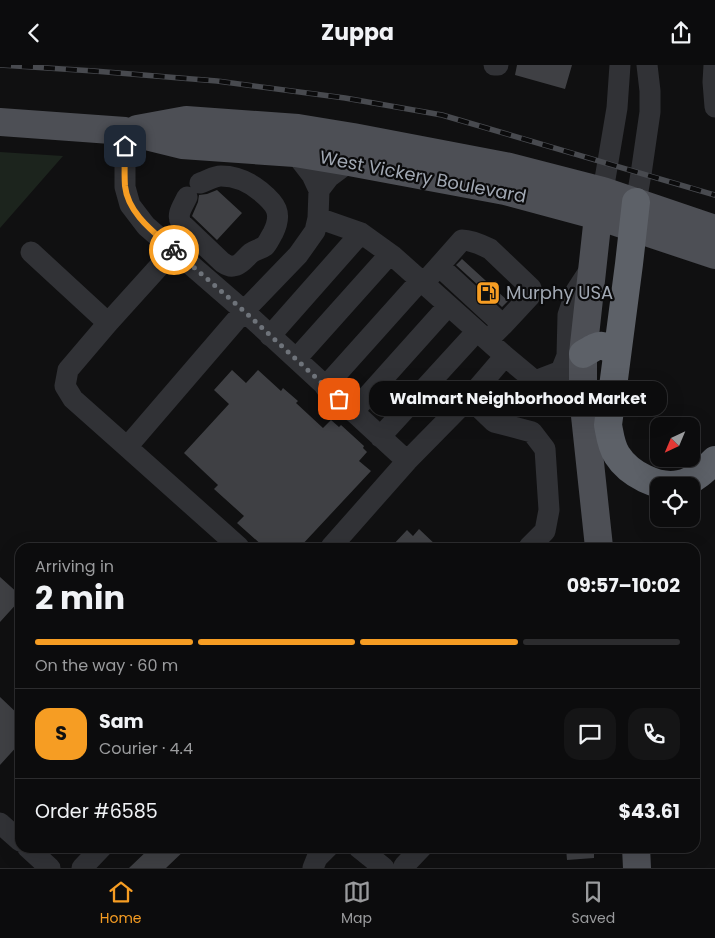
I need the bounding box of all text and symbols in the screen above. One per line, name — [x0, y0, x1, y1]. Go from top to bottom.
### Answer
text: Zuppa — [321, 17, 394, 48]
icon: back — [20, 19, 48, 47]
icon: share — [667, 19, 695, 47]
pin — [104, 125, 146, 167]
icon: home — [111, 132, 139, 160]
street label: West Vickery Boulevard — [318, 144, 529, 209]
courier — [149, 225, 199, 275]
icon: bike — [160, 236, 188, 264]
fuel station icon: Murphy USA — [475, 280, 501, 306]
place label: Murphy USA — [506, 280, 613, 305]
pin — [318, 378, 360, 420]
callout: Walmart Neighborhood Market — [369, 381, 666, 417]
icon: bag — [325, 385, 353, 413]
text: Walmart Neighborhood Market — [389, 387, 647, 410]
north arrow — [650, 417, 700, 467]
map controls — [650, 417, 700, 527]
button: locate — [650, 477, 700, 527]
text: Arriving in — [35, 555, 114, 578]
text: 09:57–10:02 — [567, 572, 680, 599]
text: 2 min — [35, 575, 125, 620]
text: On the way · 60 m — [35, 654, 178, 677]
text: Sam — [99, 708, 144, 735]
button: chat — [564, 708, 616, 760]
button: phone — [628, 708, 680, 760]
text: S — [55, 720, 67, 747]
text: Courier · 4.4 — [99, 737, 193, 760]
text: Order #6585 — [35, 798, 158, 825]
text: $43.61 — [619, 798, 680, 825]
tab: Home — [100, 878, 142, 929]
tab: Map — [341, 878, 372, 929]
tab: Saved — [572, 878, 615, 929]

